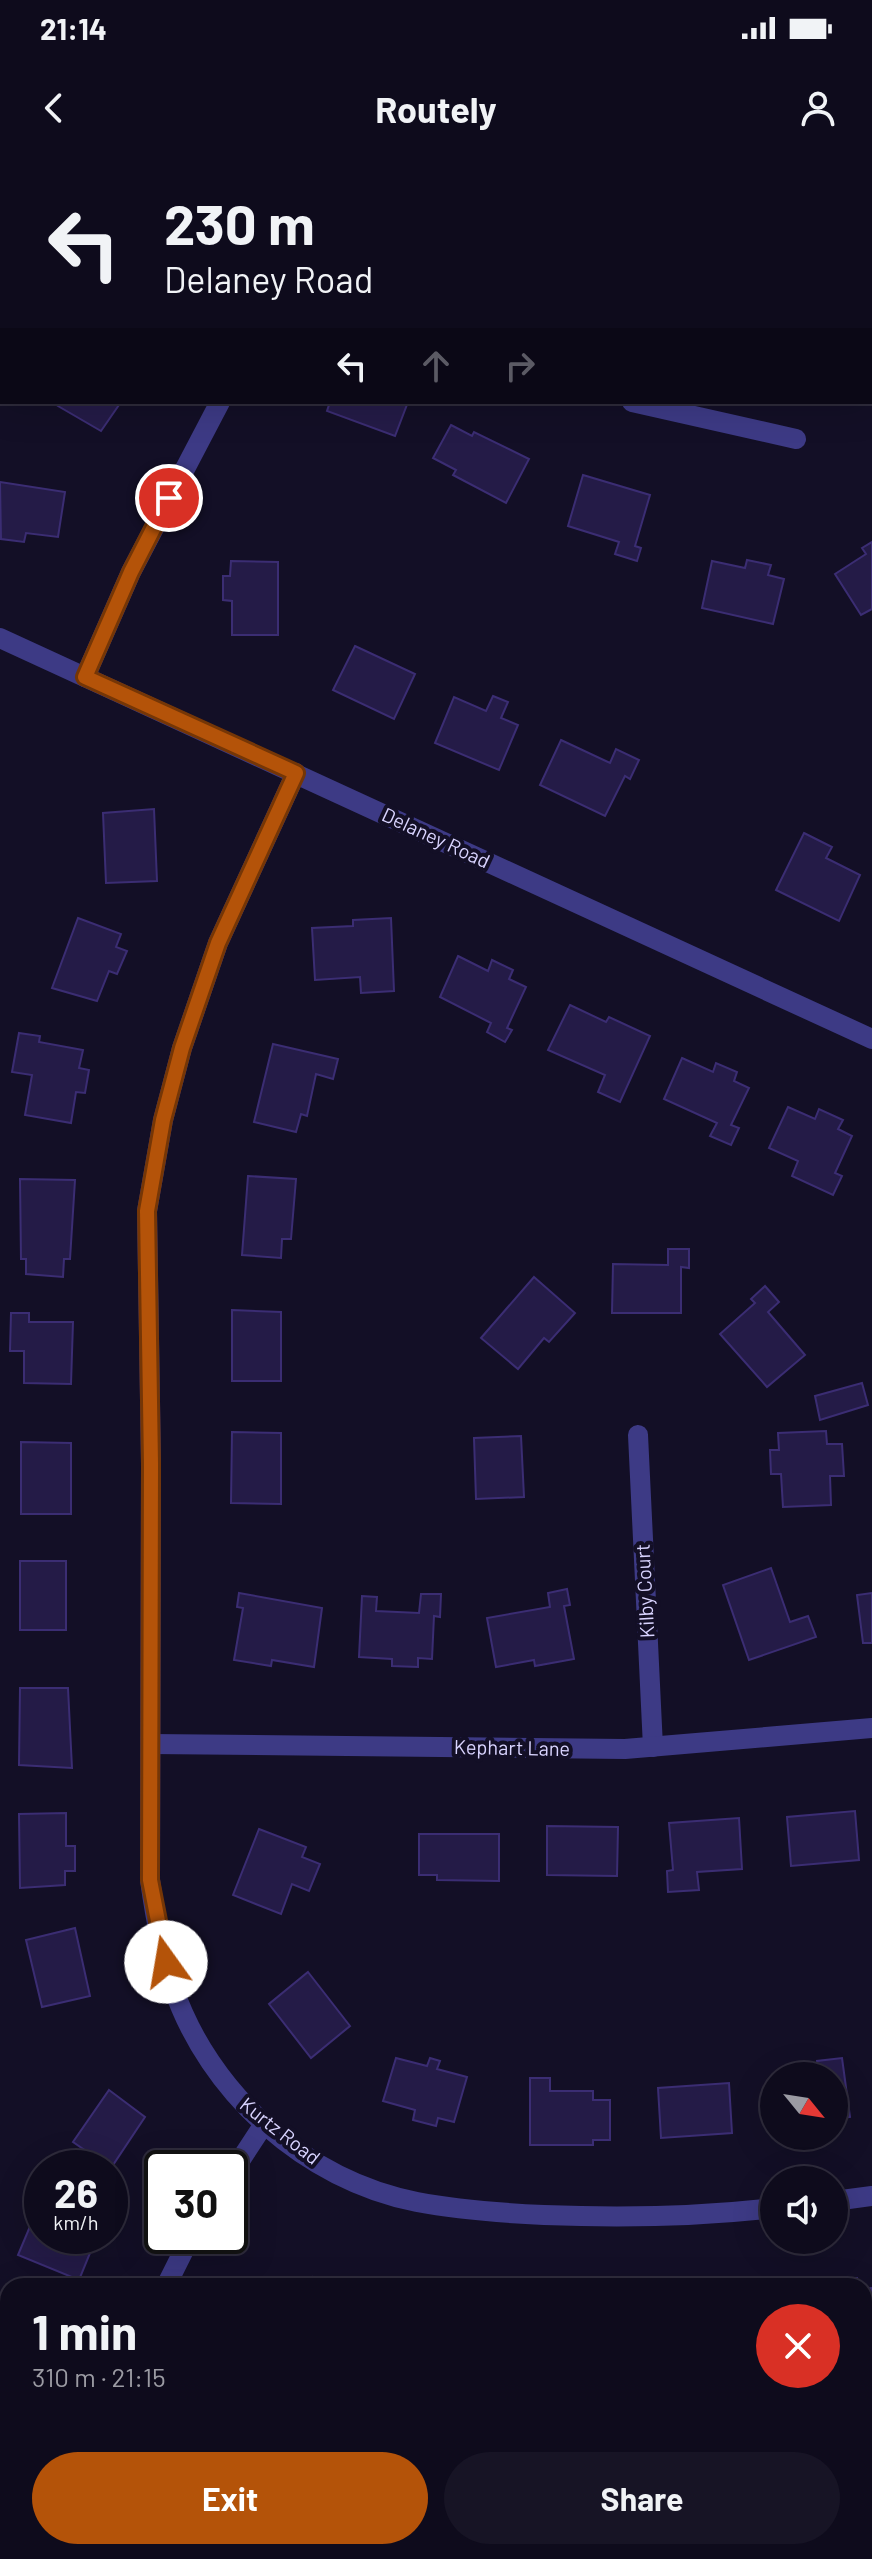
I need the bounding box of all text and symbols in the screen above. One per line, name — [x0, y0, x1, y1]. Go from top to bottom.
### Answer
text: 21:14 — [40, 10, 107, 46]
icon: back — [32, 86, 76, 130]
icon: person — [796, 86, 840, 130]
text: Routely — [375, 87, 497, 130]
text: 230 m — [164, 189, 315, 256]
icon: left — [32, 192, 136, 296]
text: Delaney Road — [164, 257, 373, 300]
icon: left — [330, 344, 374, 388]
icon: ahead — [414, 344, 458, 388]
icon: right — [498, 344, 542, 388]
pin — [135, 464, 203, 532]
icon: arrive — [147, 476, 191, 520]
street label: Delaney Road — [379, 802, 494, 873]
street label: Kilby Court — [630, 1543, 658, 1639]
street label: Kephart Lane — [454, 1734, 570, 1760]
position arrow — [124, 1920, 208, 2004]
north arrow — [760, 2062, 848, 2150]
map controls — [760, 2062, 848, 2254]
street label: Kurtz Road — [236, 2092, 325, 2169]
speed limit sign: 30 — [144, 2150, 248, 2254]
button: sound — [760, 2166, 848, 2254]
text: 26 — [54, 2168, 98, 2216]
text: km/h — [53, 2210, 99, 2234]
text: 1 min — [32, 2302, 137, 2360]
button: close — [756, 2304, 840, 2388]
text: 310 m · 21:15 — [32, 2361, 166, 2392]
button: Exit — [32, 2452, 428, 2544]
button: Share — [444, 2452, 840, 2544]

